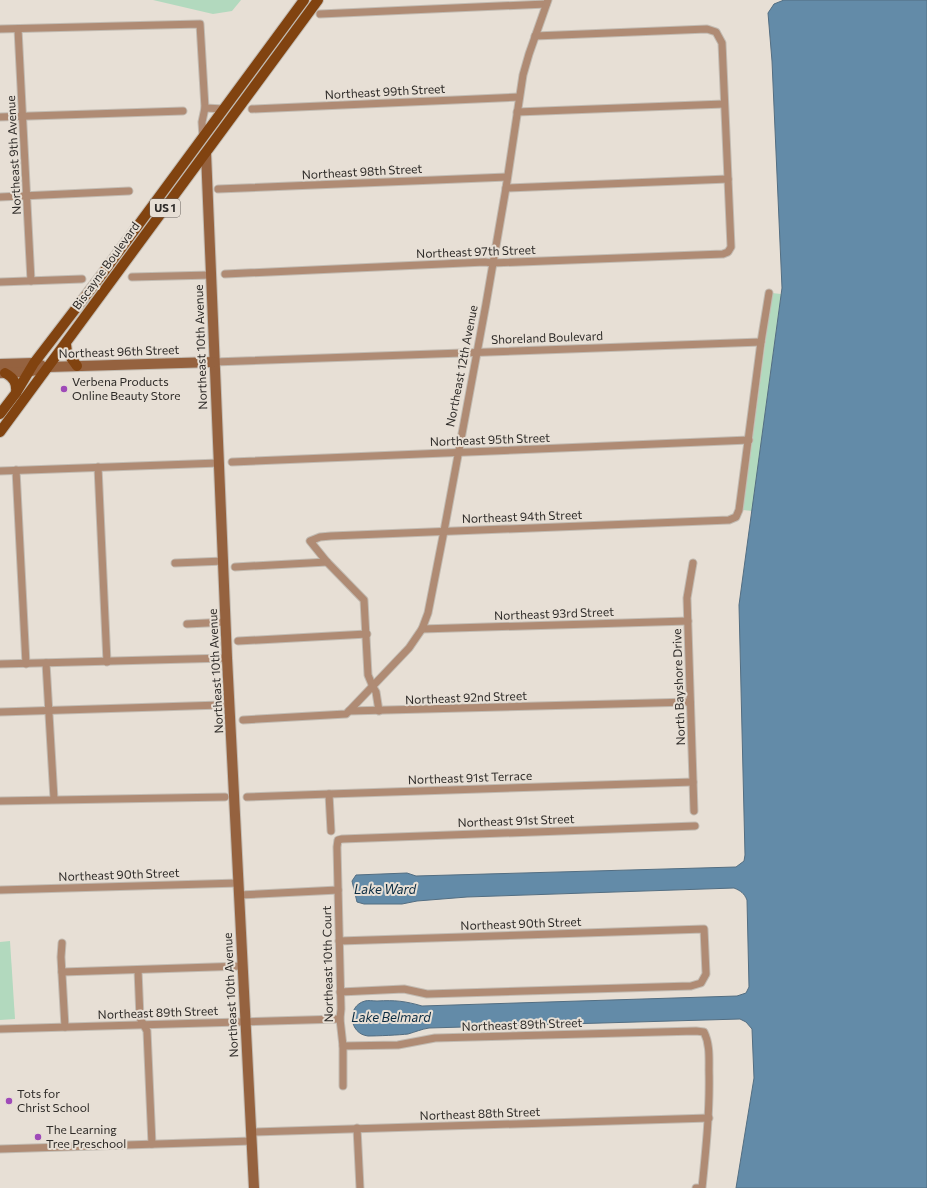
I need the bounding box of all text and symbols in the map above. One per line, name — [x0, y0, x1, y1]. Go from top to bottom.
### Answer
street label: Northeast 99th Street — [324, 81, 446, 101]
street label: Northeast 9th Avenue — [3, 95, 23, 215]
street label: Northeast 98th Street — [301, 161, 423, 181]
road number: US 1 — [150, 199, 180, 217]
street label: Biscayne Boulevard — [69, 219, 142, 312]
street label: Northeast 97th Street — [416, 242, 536, 260]
street label: Northeast 10th Avenue — [191, 284, 209, 410]
street label: Northeast 12th Avenue — [442, 304, 480, 428]
street label: Shoreland Boulevard — [491, 328, 603, 346]
street label: Northeast 96th Street — [58, 342, 180, 360]
place label: Verbena Products Online Beauty Store — [72, 374, 181, 402]
marker: Verbena Products Online Beauty Store — [59, 384, 69, 394]
street label: Northeast 95th Street — [430, 430, 550, 448]
street label: Northeast 94th Street — [461, 507, 583, 525]
street label: Northeast 93rd Street — [494, 604, 614, 622]
street label: Northeast 10th Avenue — [205, 608, 225, 734]
street label: North Bayshore Drive — [669, 628, 687, 746]
street label: Northeast 92nd Street — [405, 688, 527, 706]
street label: Northeast 91st Terrace — [408, 768, 532, 786]
street label: Northeast 91st Street — [457, 811, 575, 829]
street label: Northeast 90th Street — [58, 865, 180, 883]
water label: Lake Ward — [354, 881, 417, 897]
street label: Northeast 10th Court — [319, 905, 335, 1023]
street label: Northeast 90th Street — [460, 914, 582, 932]
street label: Northeast 10th Avenue — [220, 932, 240, 1058]
street label: Northeast 89th Street — [97, 1003, 219, 1021]
water label: Lake Belmard — [351, 1009, 431, 1025]
street label: Northeast 89th Street — [461, 1015, 583, 1033]
place label: Tots for Christ School — [17, 1086, 90, 1114]
marker: Tots for Christ School — [4, 1096, 14, 1106]
street label: Northeast 88th Street — [419, 1104, 541, 1122]
place label: The Learning Tree Preschool — [46, 1122, 126, 1150]
marker: The Learning Tree Preschool — [33, 1132, 43, 1142]

